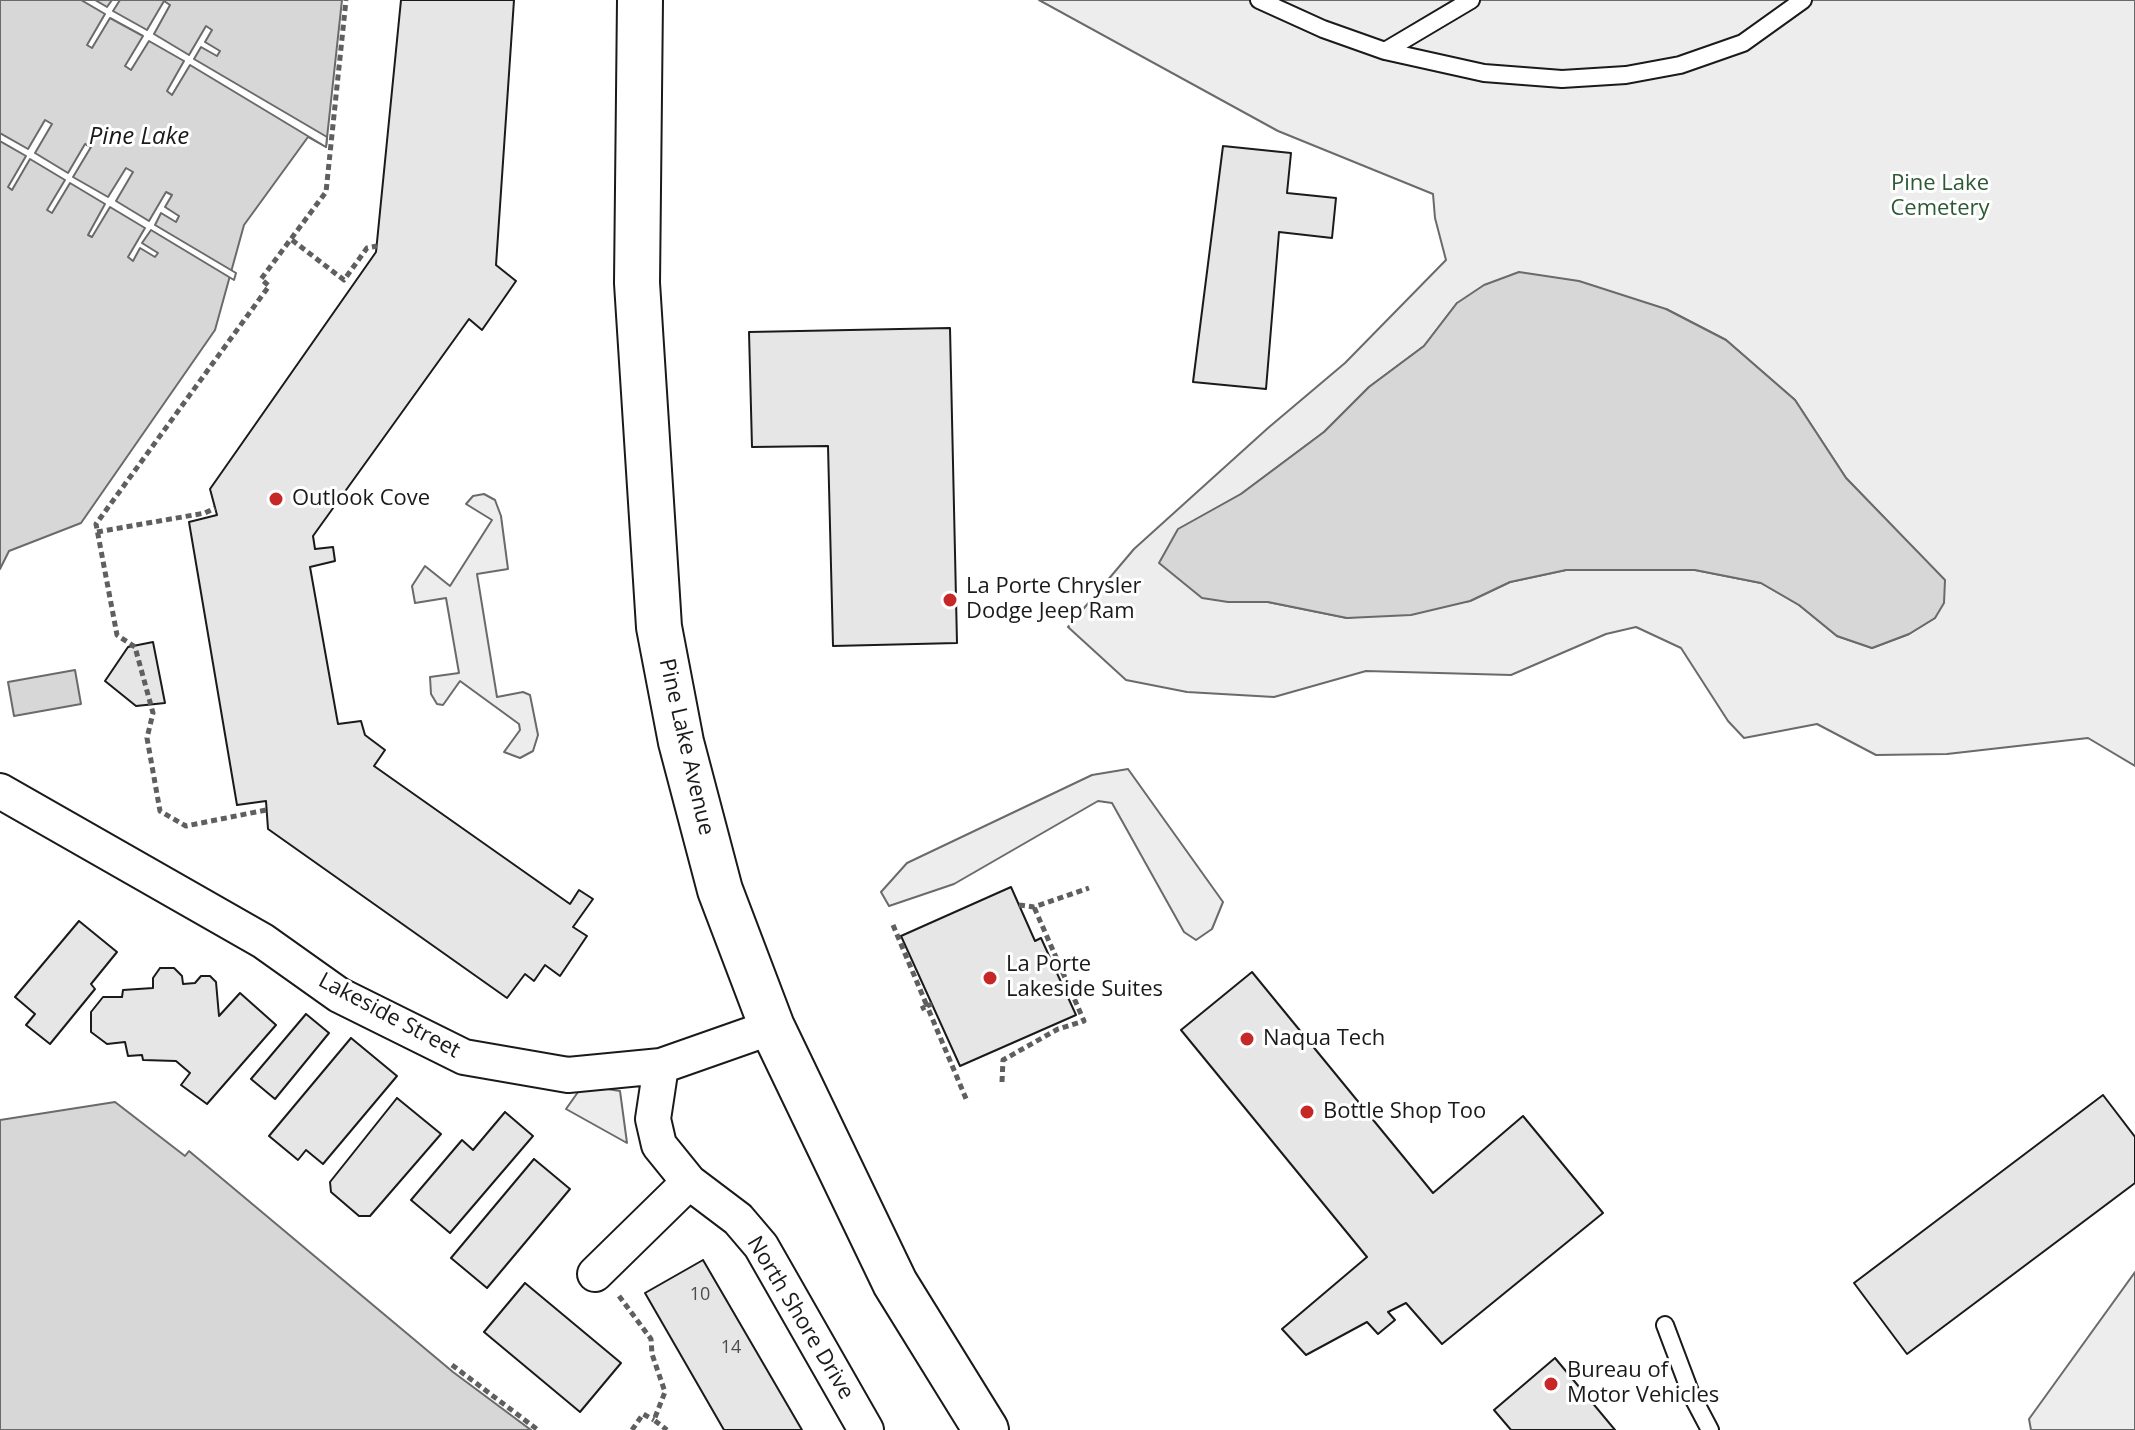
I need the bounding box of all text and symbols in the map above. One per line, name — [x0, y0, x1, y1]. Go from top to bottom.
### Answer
water label: Pine Lake — [89, 123, 189, 151]
park label: Pine Lake Cemetery — [1890, 171, 1990, 222]
place label: Outlook Cove — [292, 486, 430, 512]
marker: Outlook Cove — [267, 490, 285, 508]
place label: La Porte Chrysler Dodge Jeep Ram — [966, 574, 1142, 626]
marker: La Porte Chrysler Dodge Jeep Ram — [941, 591, 959, 609]
street label: Pine Lake Avenue — [653, 656, 719, 838]
place label: La Porte Lakeside Suites — [1006, 952, 1163, 1004]
street label: Lakeside Street — [314, 968, 464, 1064]
marker: La Porte Lakeside Suites — [981, 969, 999, 987]
place label: Naqua Tech — [1263, 1026, 1385, 1052]
marker: Naqua Tech — [1238, 1030, 1256, 1048]
place label: Bottle Shop Too — [1323, 1099, 1486, 1125]
marker: Bottle Shop Too — [1298, 1103, 1316, 1121]
street label: North Shore Drive — [741, 1232, 859, 1404]
house number: 10 — [690, 1284, 710, 1306]
house number: 14 — [721, 1337, 741, 1359]
place label: Bureau of Motor Vehicles — [1567, 1358, 1719, 1410]
marker: Bureau of Motor Vehicles — [1542, 1375, 1560, 1393]

